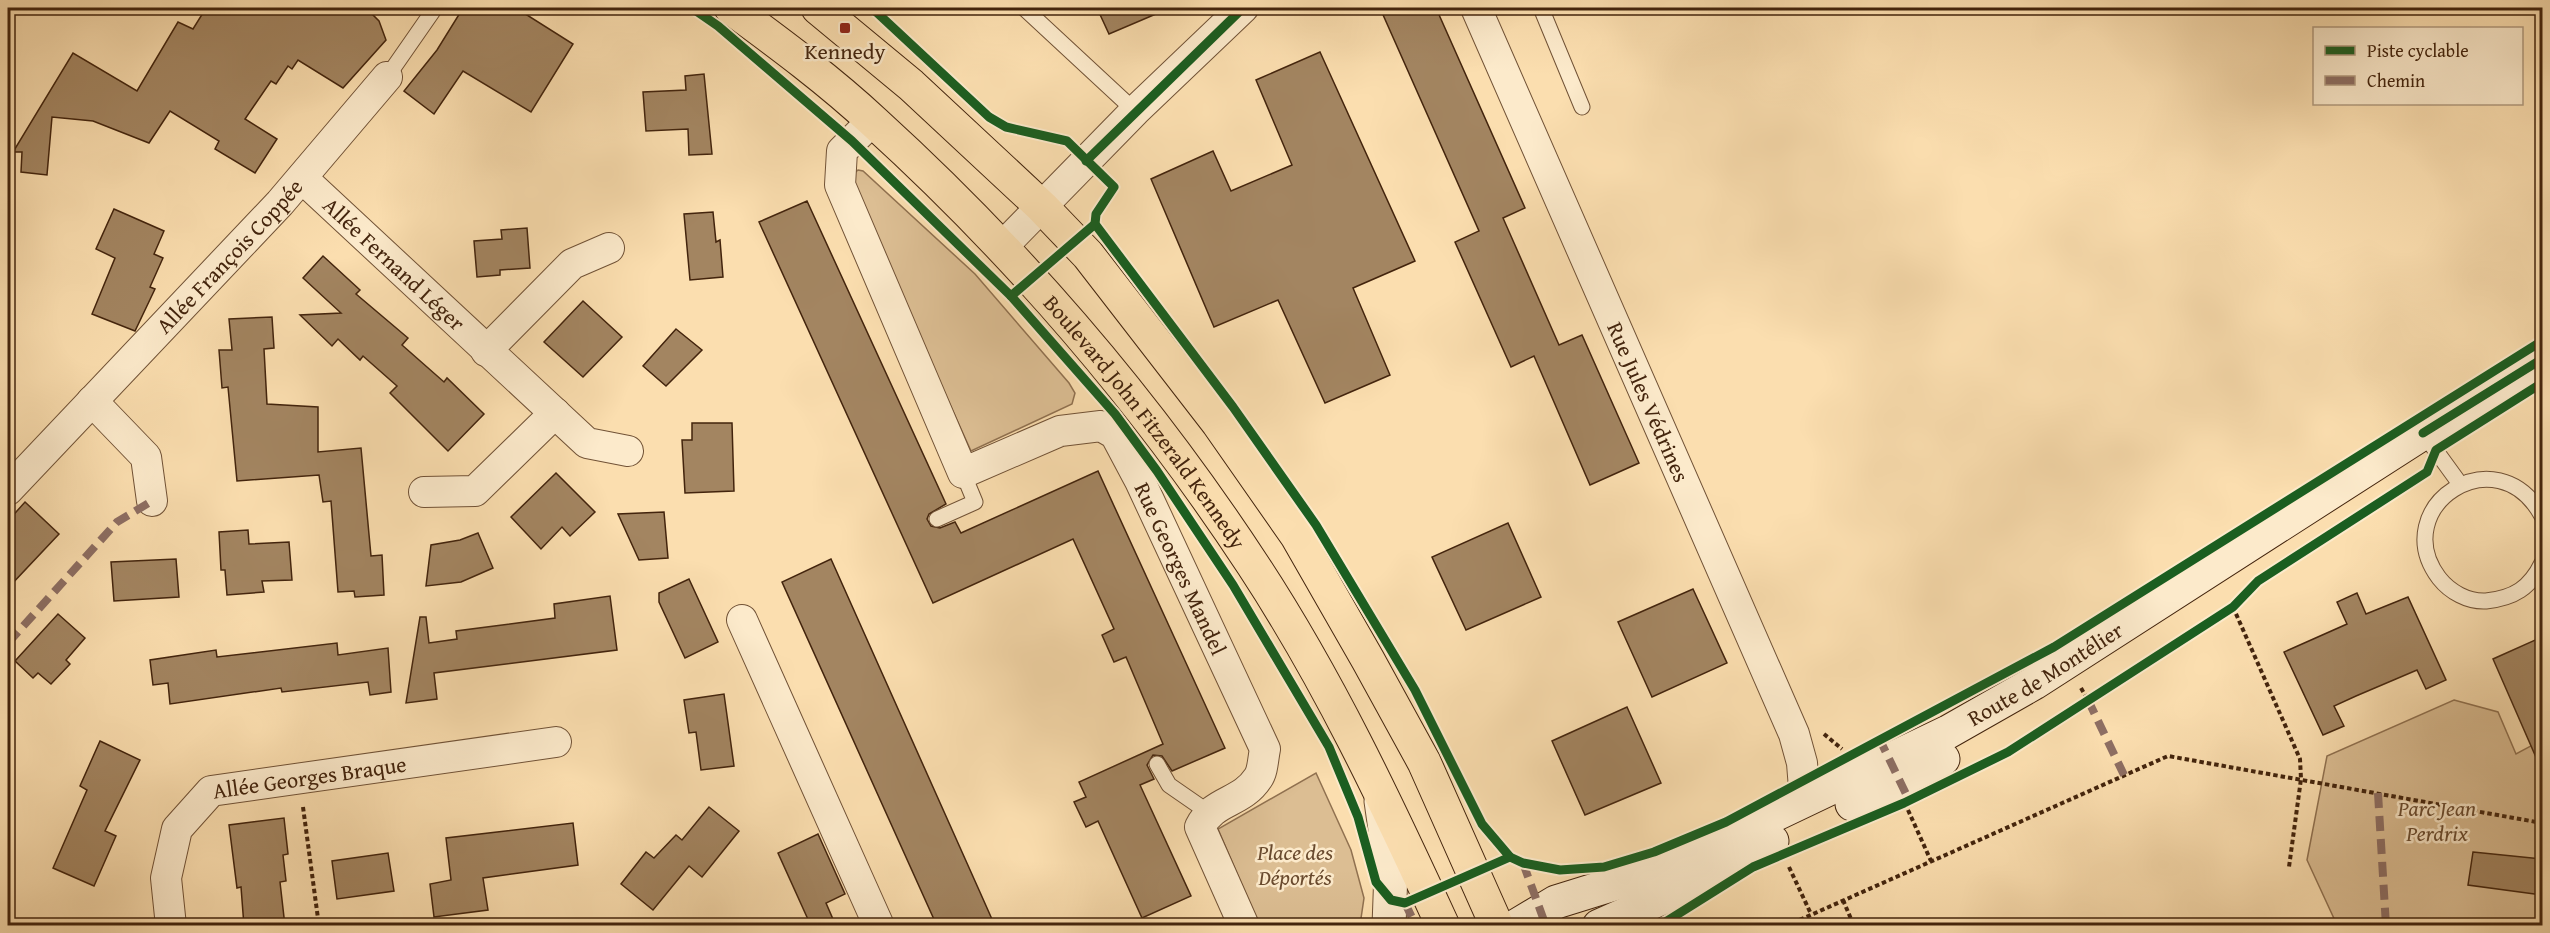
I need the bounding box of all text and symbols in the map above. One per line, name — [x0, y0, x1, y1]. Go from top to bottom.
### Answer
marker: Kennedy — [838, 21, 852, 35]
legend — [2313, 27, 2523, 105]
place label: Kennedy — [804, 35, 886, 67]
text: Piste cyclable — [2367, 37, 2469, 64]
text: Chemin — [2367, 67, 2425, 94]
street label: Allée François Coppée — [148, 172, 310, 341]
street label: Allée Fernand Léger — [316, 190, 472, 338]
street label: Boulevard John Fitzerald Kennedy — [1036, 288, 1254, 555]
street label: Rue Jules Védrines — [1599, 317, 1698, 487]
street label: Rue Georges Mandel — [1127, 477, 1235, 660]
street label: Route de Montélier — [1961, 614, 2129, 734]
street label: Allée Georges Braque — [211, 747, 408, 807]
park label: Parc Jean Perdrix — [2397, 792, 2476, 849]
park label: Place des Déportés — [1256, 836, 1333, 893]

